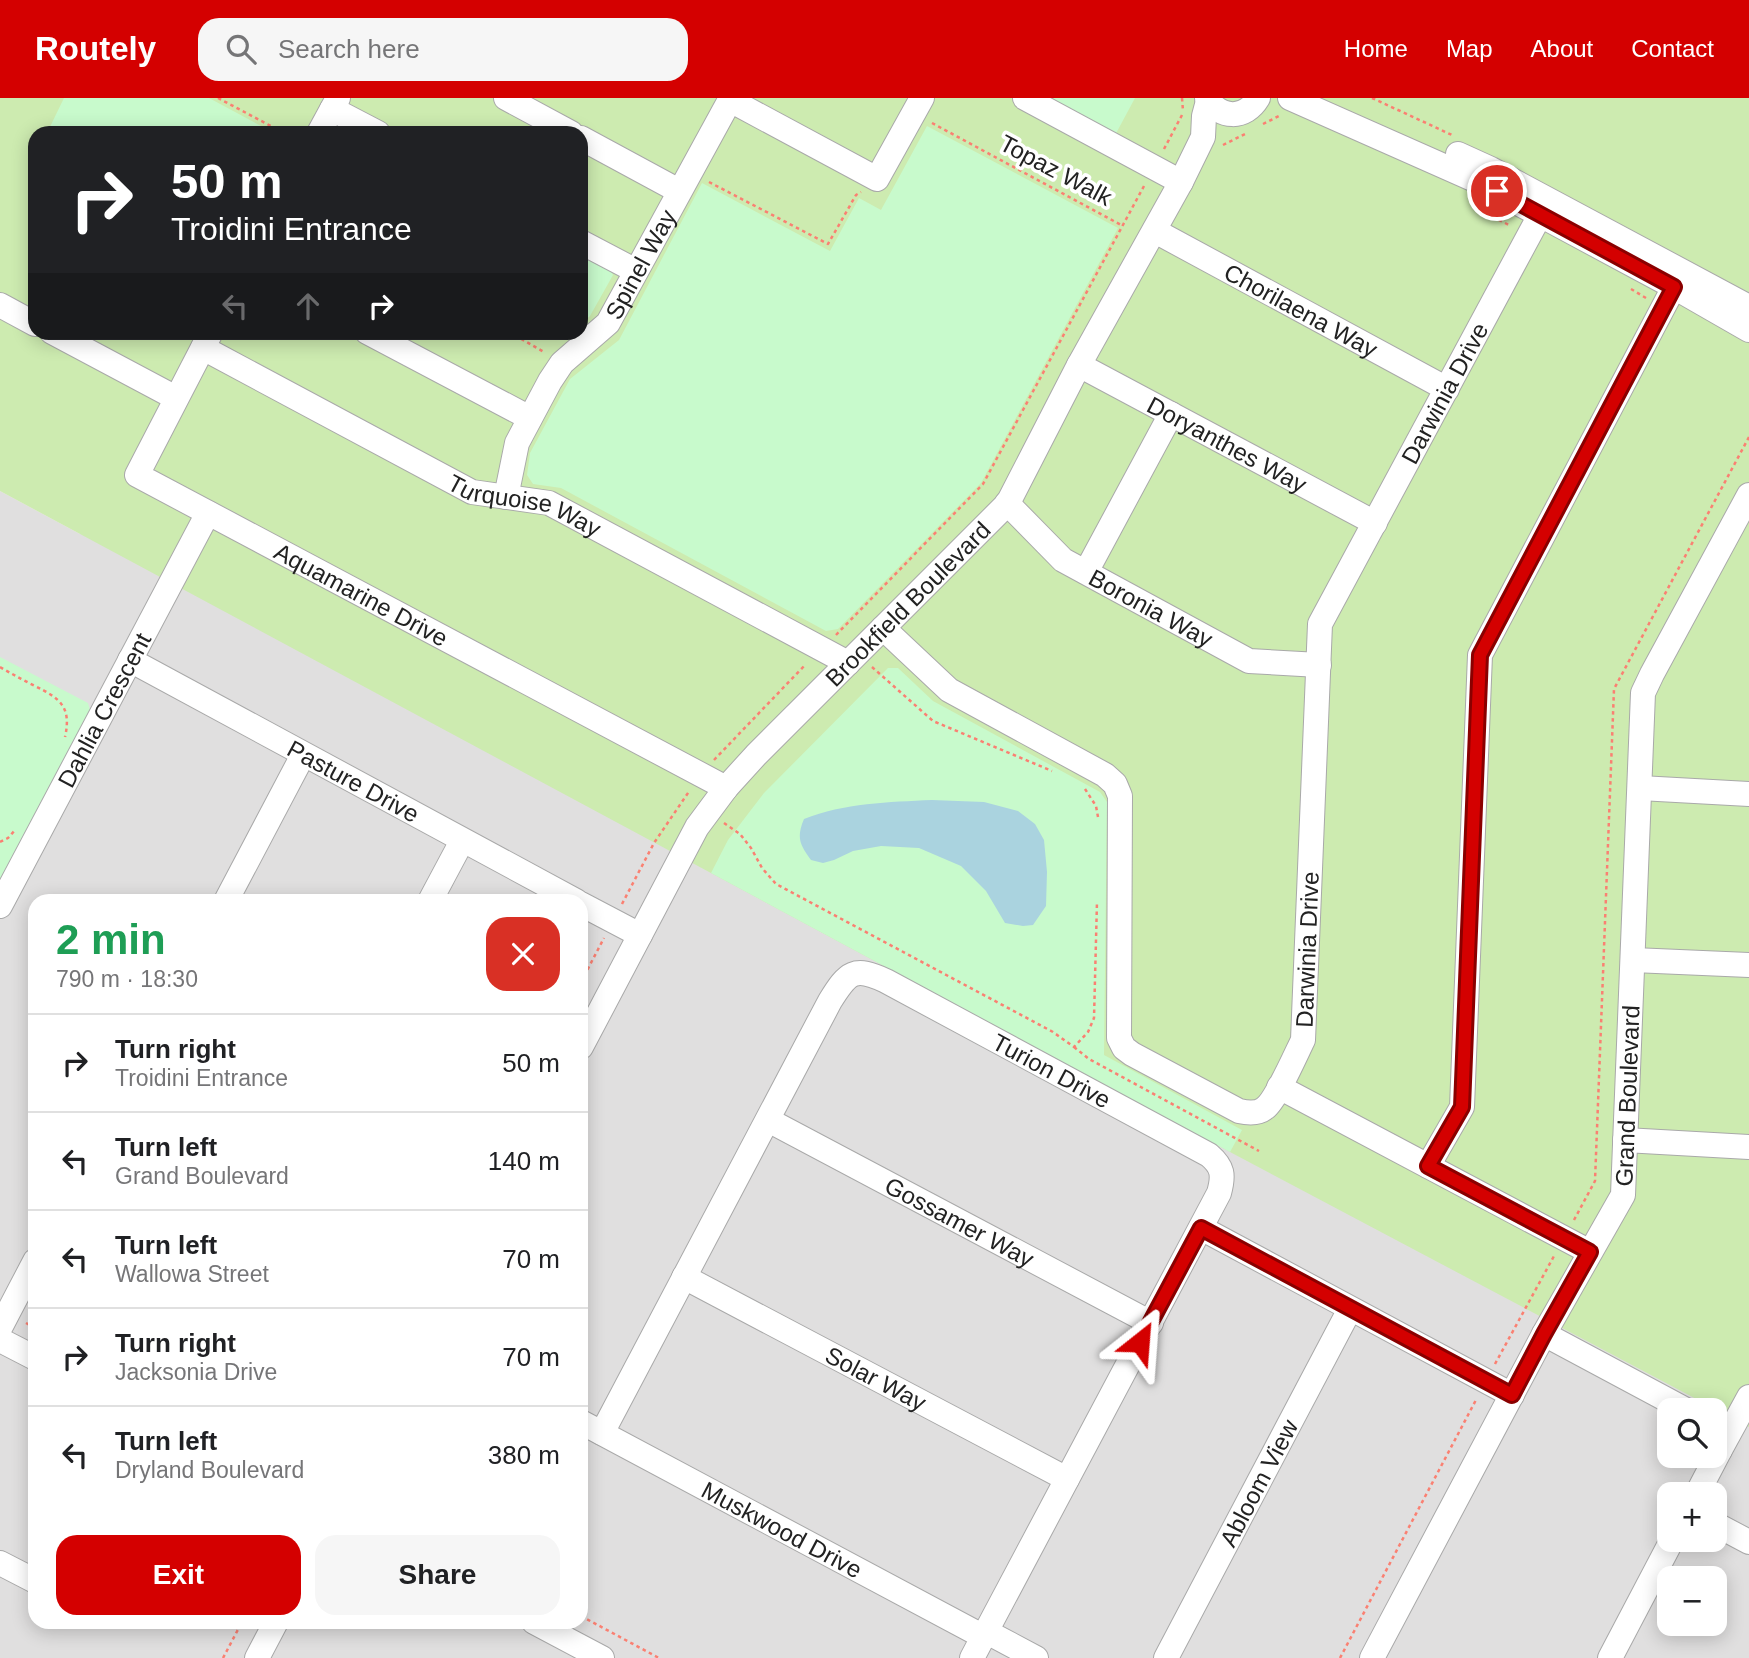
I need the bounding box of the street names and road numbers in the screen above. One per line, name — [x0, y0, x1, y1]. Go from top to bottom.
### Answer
street label: Topaz Walk — [995, 129, 1118, 211]
street label: Spinel Way — [599, 205, 681, 324]
street label: Chorilaena Way — [1220, 258, 1382, 362]
street label: Darwinia Drive — [1395, 318, 1493, 468]
street label: Doryanthes Way — [1143, 391, 1311, 498]
street label: Turquoise Way — [444, 468, 606, 542]
street label: Brookfield Boulevard — [819, 516, 995, 692]
street label: Aquamarine Drive — [270, 537, 452, 651]
street label: Boronia Way — [1085, 563, 1217, 652]
street label: Dahlia Crescent — [52, 628, 156, 792]
street label: Pasture Drive — [283, 734, 424, 827]
street label: Darwinia Drive — [1290, 871, 1323, 1028]
street label: Grand Boulevard — [1610, 1005, 1644, 1187]
street label: Turion Drive — [988, 1028, 1115, 1113]
street label: Gossamer Way — [881, 1171, 1039, 1272]
street label: Solar Way — [821, 1341, 931, 1416]
street label: Abloom View — [1214, 1414, 1303, 1551]
street label: Muskwood Drive — [698, 1476, 867, 1583]

